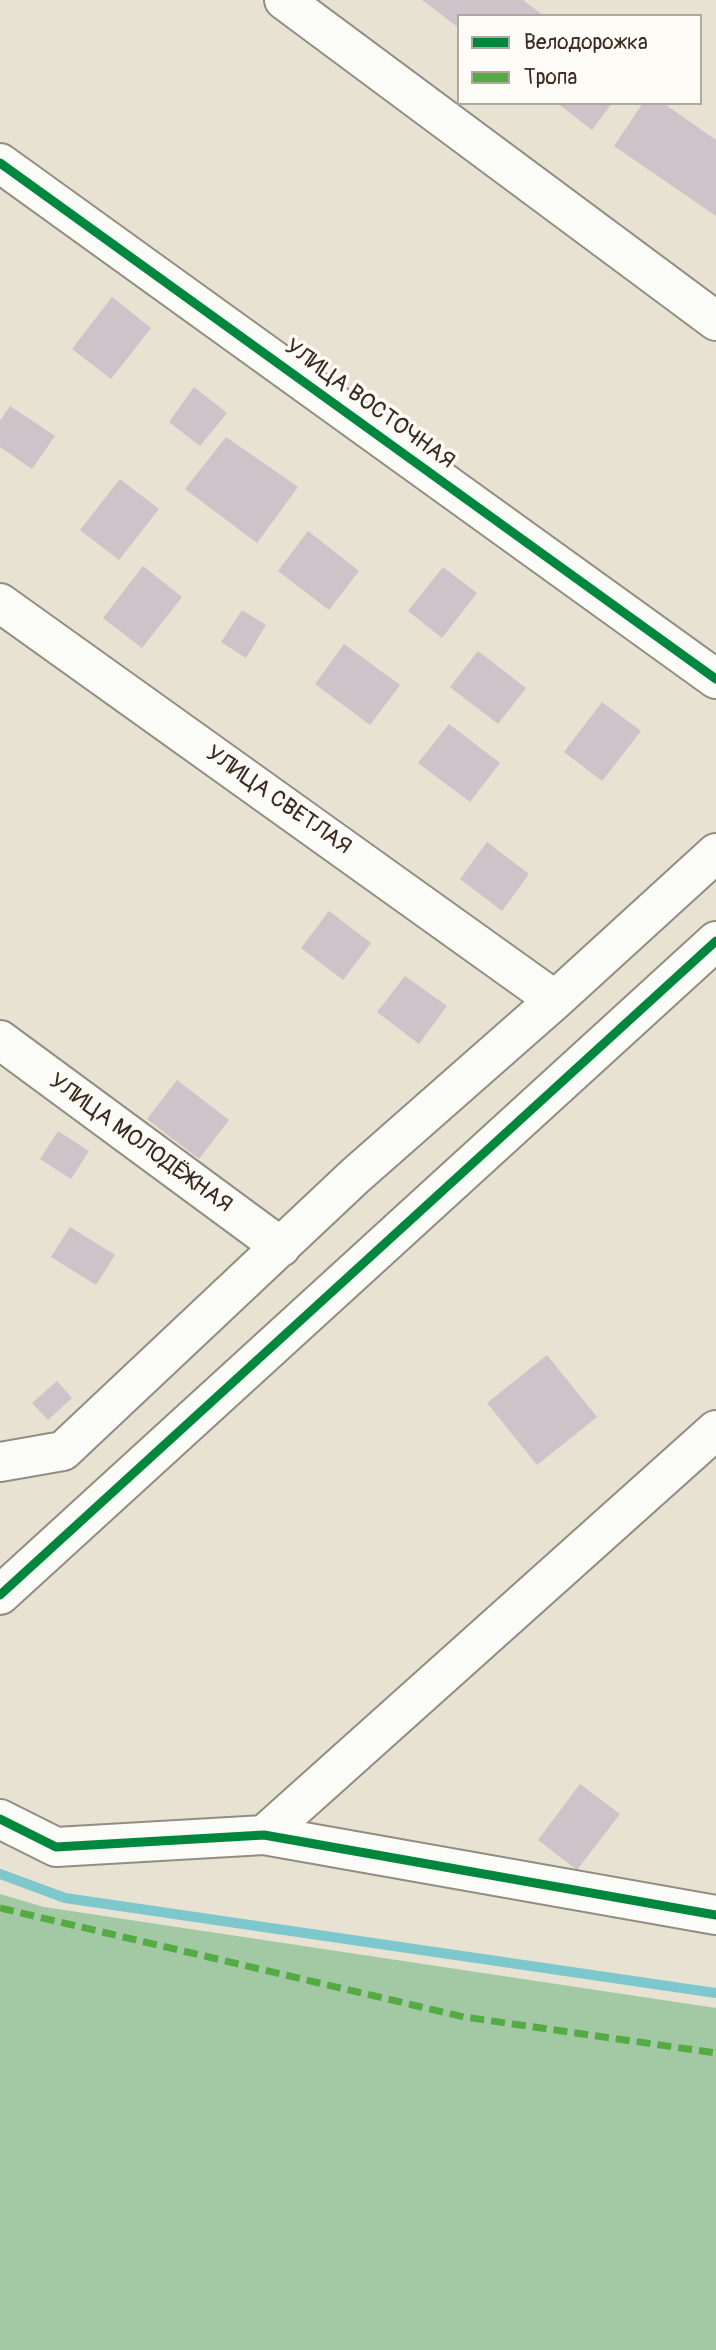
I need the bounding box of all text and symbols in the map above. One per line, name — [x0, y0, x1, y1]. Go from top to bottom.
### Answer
legend — [457, 14, 702, 105]
text: Велодорожка — [524, 29, 648, 56]
text: Тропа — [524, 64, 577, 91]
street label: УЛИЦА ВОСТОЧНАЯ — [279, 334, 459, 476]
street label: УЛИЦА СВЕТЛАЯ — [200, 740, 356, 862]
street label: УЛИЦА МОЛОДЁЖНАЯ — [43, 1068, 237, 1220]

